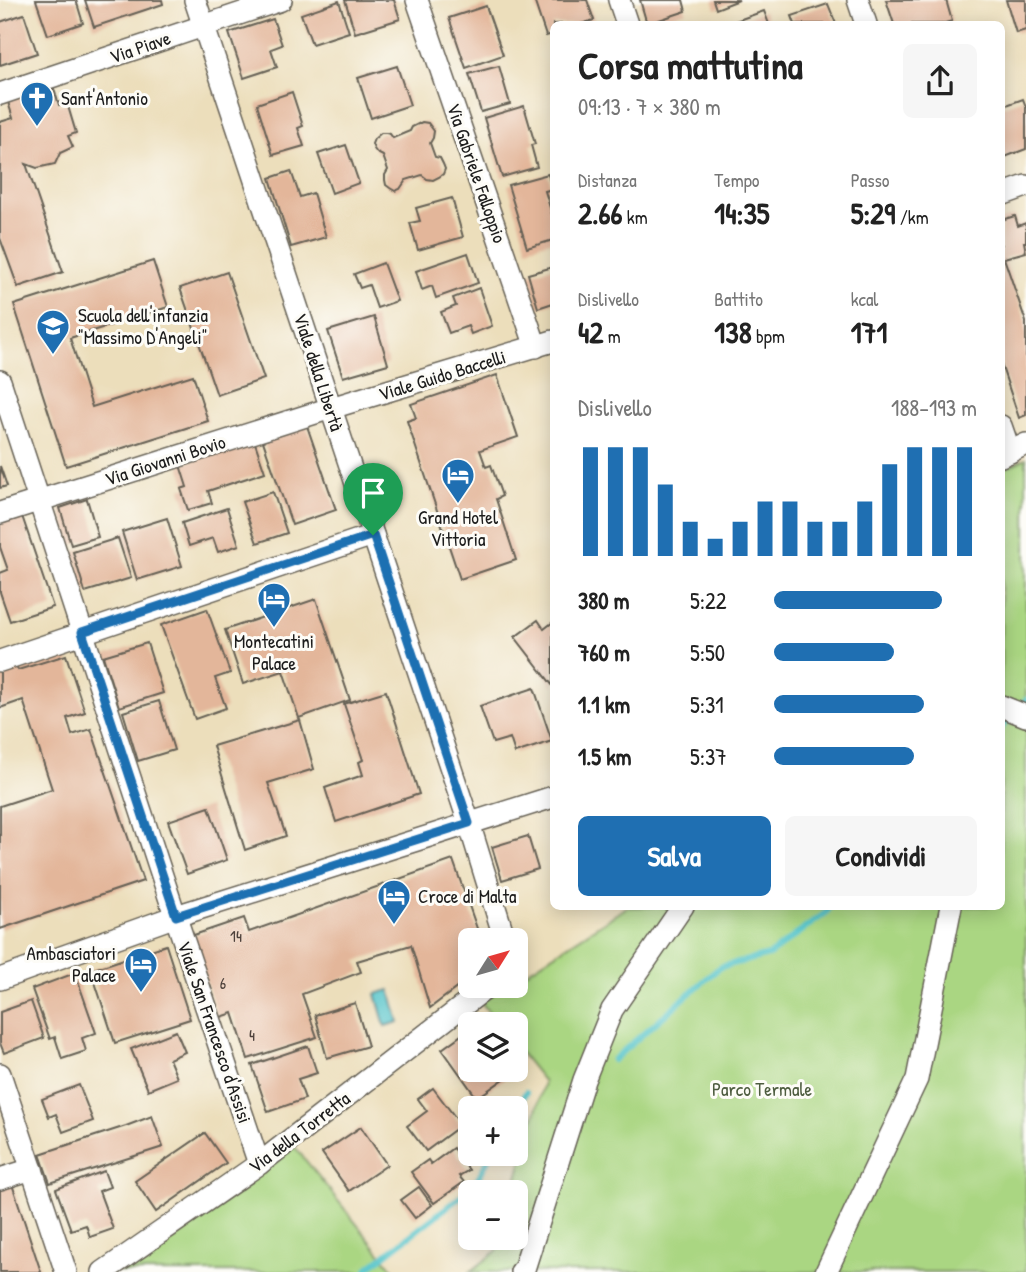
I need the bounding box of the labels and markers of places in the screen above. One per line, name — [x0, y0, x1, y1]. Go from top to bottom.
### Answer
church icon: Sant'Antonio — [18, 79, 56, 128]
place label: Sant'Antonio — [61, 85, 148, 111]
place label: Scuola dell'infanzia "Massimo D'Angeli" — [78, 302, 209, 350]
school or university icon: Scuola dell'infanzia "Massimo D'Angeli" — [34, 307, 72, 356]
hotel icon: Grand Hotel Vittoria — [439, 456, 477, 505]
pin — [343, 463, 403, 535]
place label: Grand Hotel Vittoria — [418, 504, 499, 552]
hotel icon: Montecatini Palace — [255, 580, 293, 629]
place label: Montecatini Palace — [234, 628, 314, 676]
hotel icon: Croce di Malta — [375, 877, 413, 926]
place label: Croce di Malta — [418, 883, 517, 909]
place label: Ambasciatori Palace — [26, 940, 116, 988]
hotel icon: Ambasciatori Palace — [122, 945, 160, 994]

